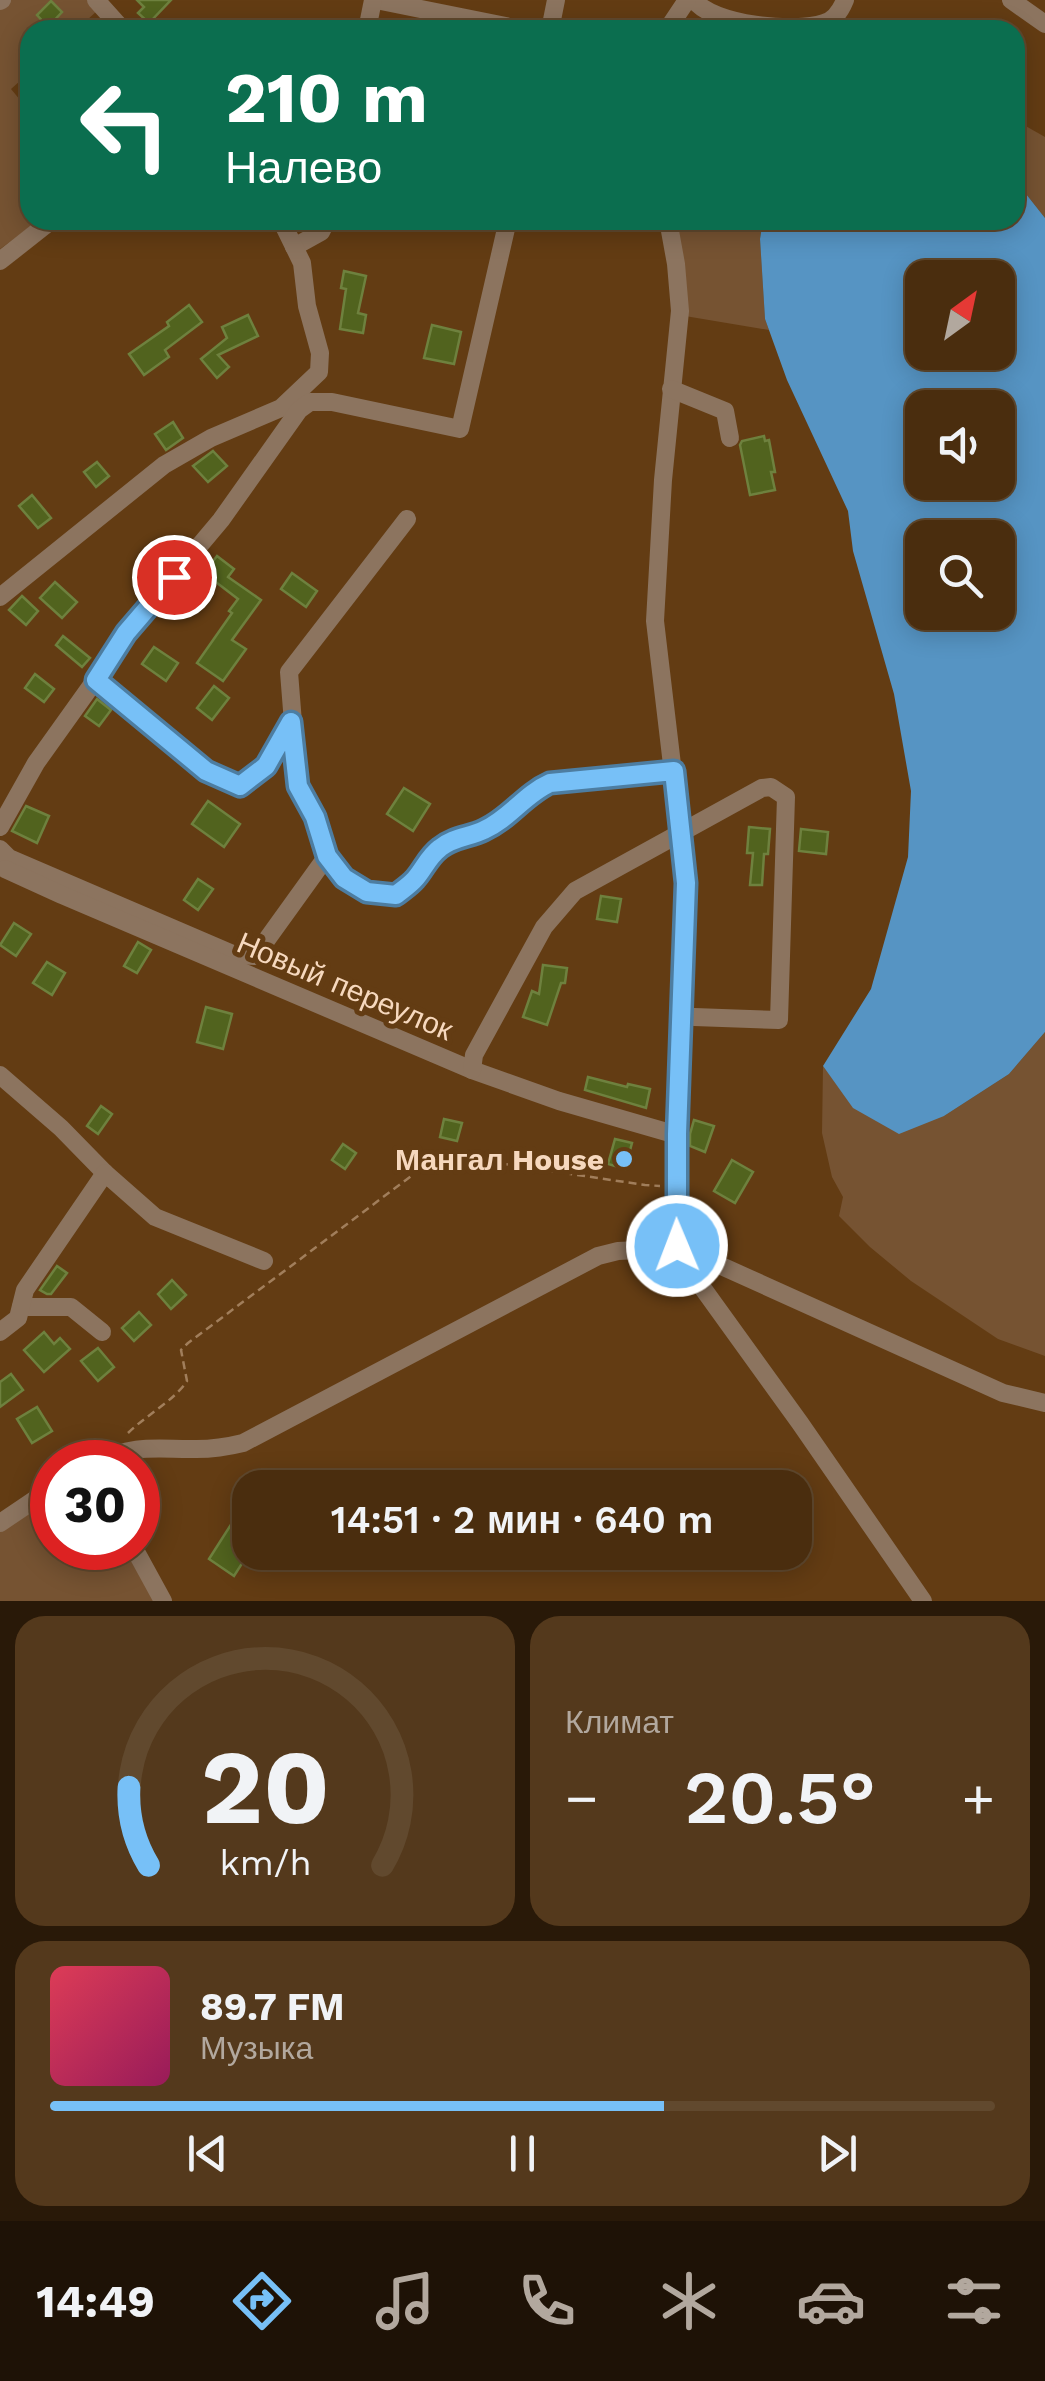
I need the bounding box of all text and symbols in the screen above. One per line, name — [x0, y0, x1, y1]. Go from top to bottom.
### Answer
text: 210 m — [225, 57, 428, 139]
icon: left — [60, 60, 190, 190]
text: Налево — [225, 141, 382, 194]
north arrow — [905, 260, 1015, 370]
map controls — [905, 260, 1015, 630]
button: sound — [905, 390, 1015, 500]
button: search — [905, 520, 1015, 630]
pin — [132, 535, 217, 620]
icon: arrive — [147, 550, 202, 605]
street label: Новый переулок — [232, 925, 459, 1048]
place label: Мангал House — [395, 1142, 604, 1177]
marker: Мангал House — [613, 1148, 635, 1170]
position arrow — [625, 1194, 729, 1298]
speed limit sign: 30 — [30, 1440, 160, 1570]
text: 14:51 · 2 мин · 640 m — [331, 1498, 713, 1542]
text: Климат — [565, 1703, 674, 1741]
text: 20 — [201, 1726, 329, 1848]
text: 20.5° — [684, 1753, 876, 1841]
text: − — [565, 1766, 598, 1830]
text: + — [962, 1766, 995, 1830]
text: km/h — [219, 1842, 311, 1884]
text: 89.7 FM — [200, 1985, 345, 2029]
text: Музыка — [200, 2029, 313, 2067]
icon: previous — [180, 2126, 235, 2181]
icon: pause — [495, 2126, 550, 2181]
icon: next — [810, 2126, 865, 2181]
icon: directions — [227, 2266, 297, 2336]
icon: music — [370, 2266, 440, 2336]
icon: phone — [512, 2266, 582, 2336]
icon: climate — [654, 2266, 724, 2336]
icon: car — [796, 2266, 866, 2336]
icon: filters — [939, 2266, 1009, 2336]
text: 14:49 — [36, 2275, 155, 2328]

